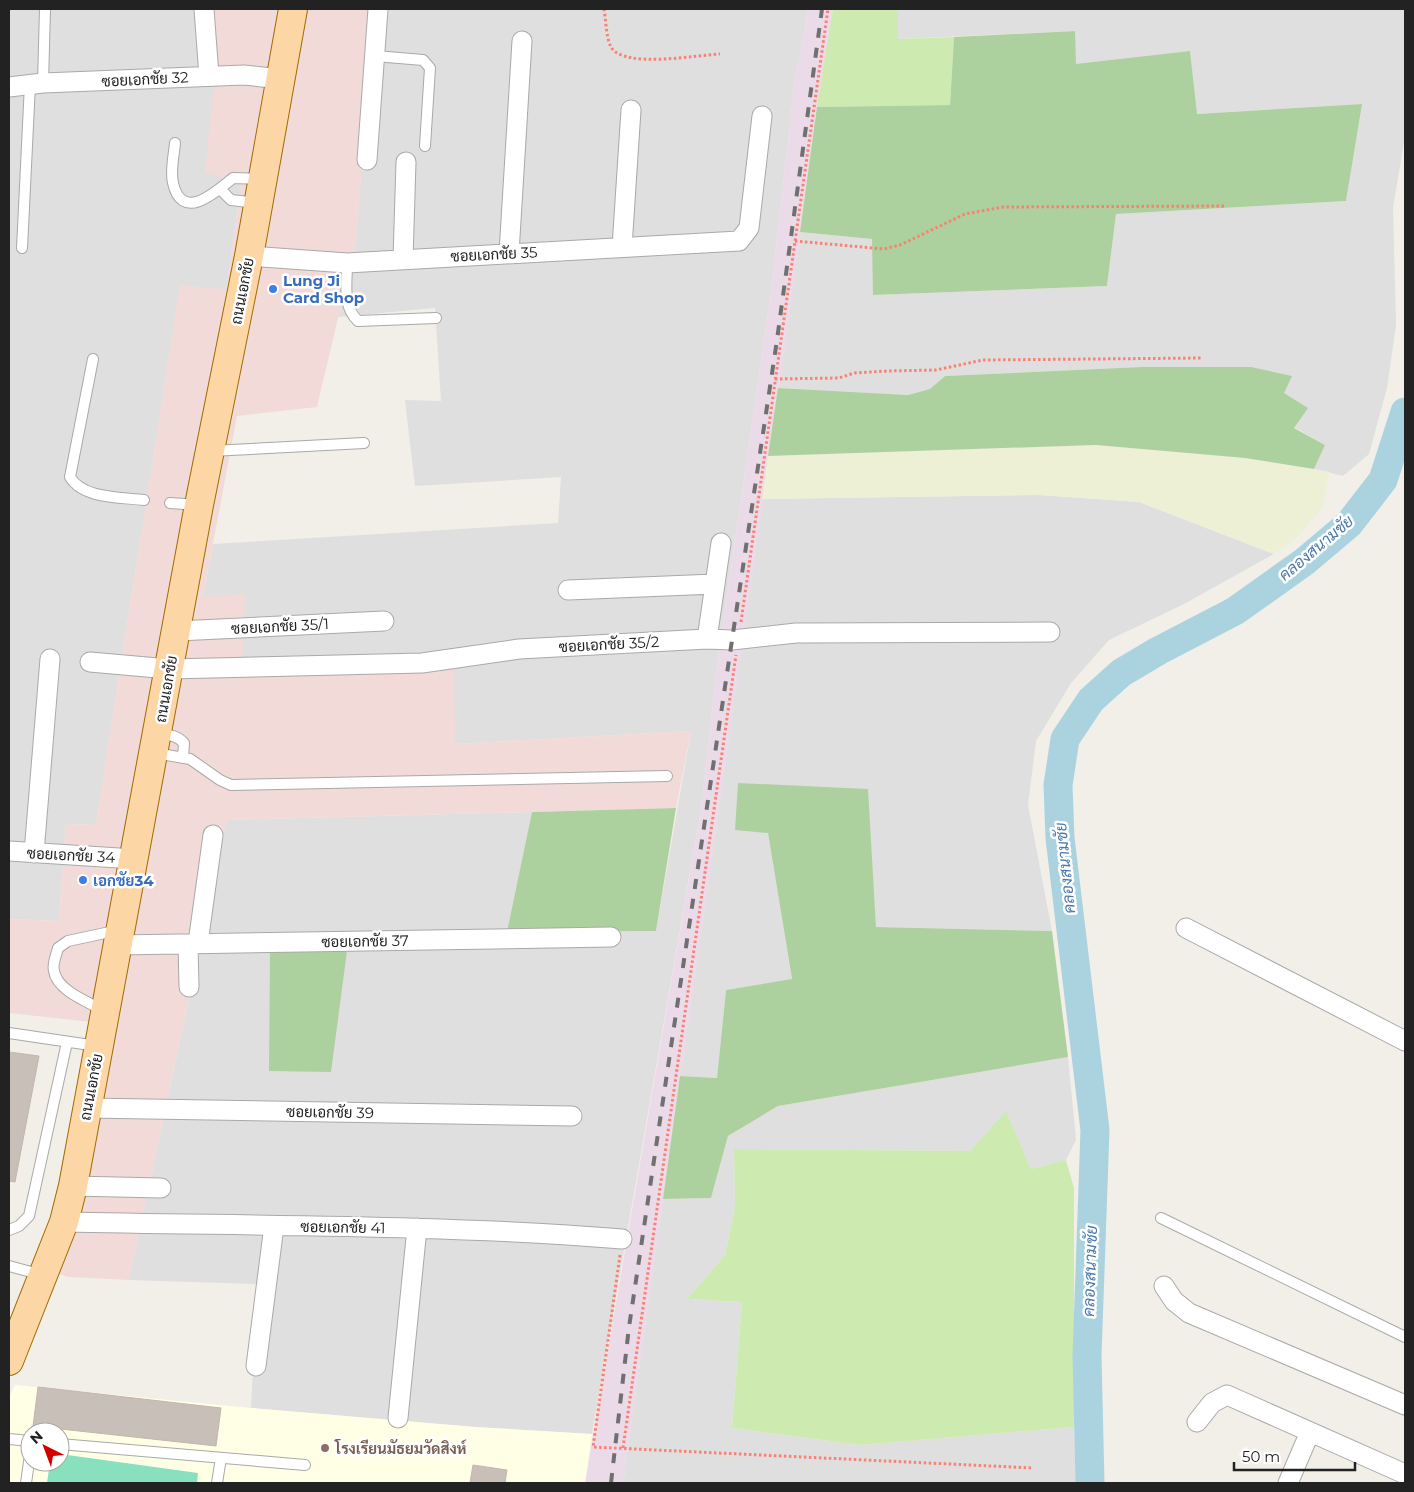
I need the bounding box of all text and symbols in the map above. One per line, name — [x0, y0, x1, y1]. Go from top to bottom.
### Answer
street label: ซอยเอกชัย 32 — [101, 67, 189, 91]
street label: ซอยเอกชัย 35 — [450, 242, 538, 266]
street label: ถนนเอกชัย — [226, 256, 258, 326]
place label: Lung Ji Card Shop — [283, 271, 364, 307]
marker: Lung Ji Card Shop — [267, 283, 279, 295]
water label: คลองสนามชัย — [1274, 511, 1357, 585]
street label: ซอยเอกชัย 35/1 — [231, 614, 329, 638]
street label: ซอยเอกชัย 35/2 — [558, 632, 660, 656]
street label: ถนนเอกชัย — [151, 654, 181, 724]
water label: คลองสนามชัย — [1050, 822, 1079, 915]
street label: ซอยเอกชัย 34 — [26, 843, 116, 867]
place label: เอกชัย34 — [93, 871, 154, 890]
marker: เอกชัย34 — [77, 874, 89, 886]
street label: ซอยเอกชัย 37 — [321, 931, 409, 951]
street label: ถนนเอกชัย — [75, 1052, 107, 1122]
street label: ซอยเอกชัย 39 — [286, 1102, 374, 1122]
street label: ซอยเอกชัย 41 — [300, 1217, 386, 1237]
water label: คลองสนามชัย — [1078, 1225, 1101, 1317]
north arrow — [20, 1422, 70, 1472]
text: N — [26, 1427, 47, 1448]
place label: โรงเรียนมัธยมวัดสิงห์ — [334, 1438, 467, 1458]
scale bar — [1234, 1440, 1355, 1472]
marker: โรงเรียนมัธยมวัดสิงห์ — [319, 1442, 331, 1454]
text: 50 m — [1242, 1447, 1280, 1466]

